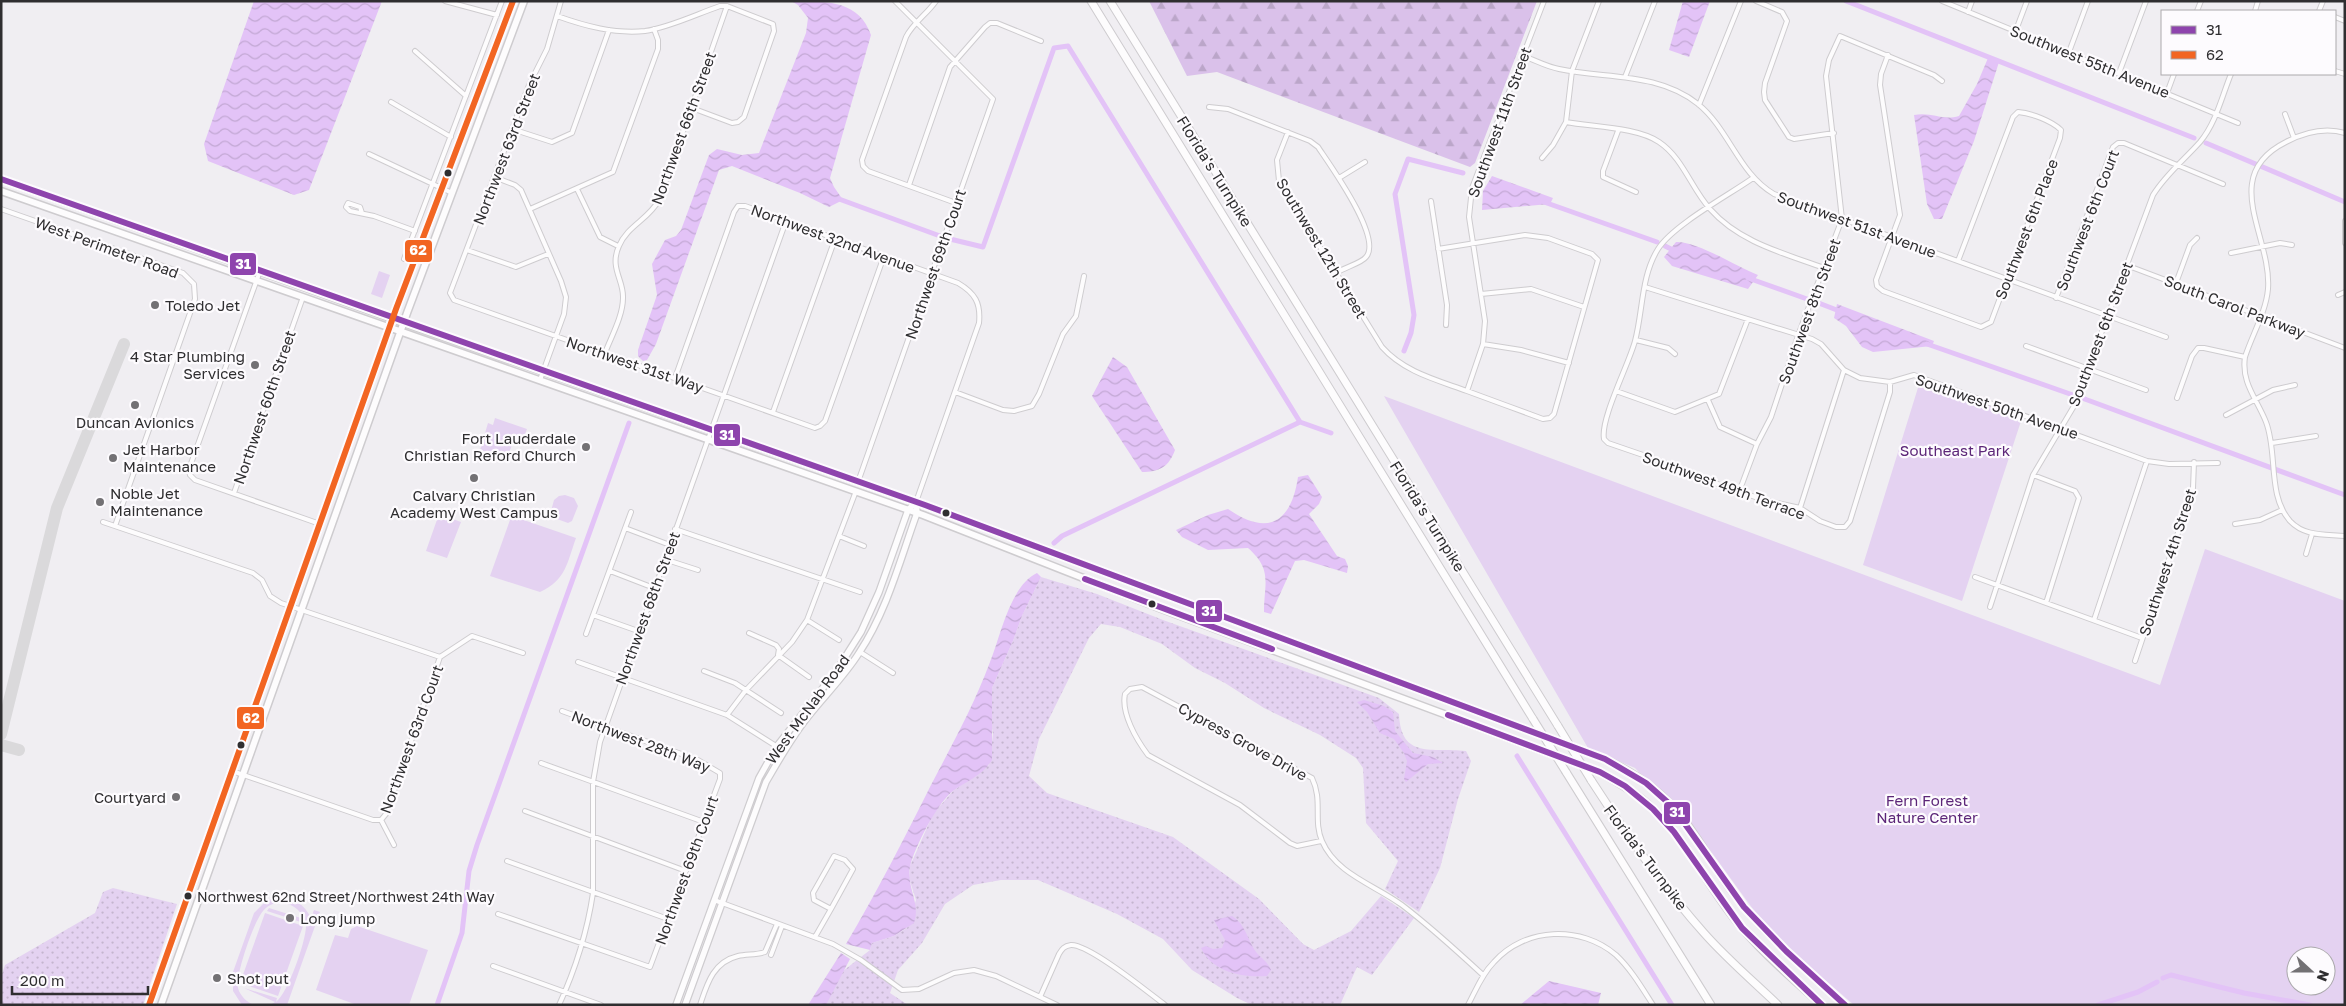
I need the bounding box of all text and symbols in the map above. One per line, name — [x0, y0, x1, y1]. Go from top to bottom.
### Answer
legend — [2161, 10, 2336, 75]
text: 31 — [2206, 20, 2222, 38]
street label: Southwest 55th Avenue — [2008, 21, 2173, 101]
street label: Southwest 11th Street — [1463, 44, 1535, 200]
text: 62 — [2206, 45, 2224, 63]
street label: Northwest 66th Street — [647, 49, 719, 207]
street label: Northwest 63rd Street — [469, 71, 543, 227]
street label: Florida's Turnpike — [1174, 112, 1256, 230]
street label: Southwest 6th Court — [2052, 147, 2122, 293]
street label: Southwest 6th Place — [1991, 156, 2061, 302]
unlabelled marker — [443, 168, 453, 178]
street label: Southwest 12th Street — [1273, 175, 1371, 321]
street label: Northwest 69th Court — [901, 187, 969, 341]
street label: Southwest 51st Avenue — [1775, 187, 1939, 261]
street label: Northwest 32nd Avenue — [749, 200, 917, 276]
street label: West Perimeter Road — [33, 213, 181, 281]
street label: Southwest 8th Street — [1774, 236, 1844, 386]
line badge: 62 — [404, 239, 433, 263]
text: 62 — [409, 241, 427, 258]
line badge: 31 — [229, 252, 257, 276]
text: 31 — [235, 255, 251, 272]
street label: Southwest 6th Street — [2064, 259, 2136, 409]
street label: South Carol Parkway — [2162, 271, 2309, 341]
place label: Toledo Jet — [165, 296, 240, 314]
marker: Toledo Jet — [149, 299, 161, 311]
street label: Northwest 60th Street — [229, 328, 299, 486]
street label: Northwest 31st Way — [564, 332, 707, 396]
place label: 4 Star Plumbing Services — [130, 347, 245, 382]
marker: 4 Star Plumbing Services — [249, 359, 261, 371]
street label: Southwest 50th Avenue — [1913, 370, 2081, 442]
marker: Duncan Avionics — [129, 399, 141, 411]
place label: Duncan Avionics — [76, 413, 194, 431]
line badge: 31 — [713, 423, 741, 447]
text: 31 — [719, 426, 735, 443]
place label: Fort Lauderdale Christian Reford Church — [404, 429, 576, 464]
place label: Jet Harbor Maintenance — [123, 440, 216, 475]
marker: Fort Lauderdale Christian Reford Church — [580, 441, 592, 453]
park label: Southeast Park — [1900, 441, 2011, 459]
street label: Southwest 49th Terrace — [1640, 447, 1808, 523]
marker: Jet Harbor Maintenance — [107, 452, 119, 464]
street label: Florida's Turnpike — [1387, 457, 1469, 575]
marker: Calvary Christian Academy West Campus — [468, 472, 480, 484]
place label: Noble Jet Maintenance — [110, 484, 203, 519]
place label: Calvary Christian Academy West Campus — [390, 486, 558, 521]
street label: Southwest 4th Street — [2135, 486, 2199, 638]
marker: Noble Jet Maintenance — [94, 496, 106, 508]
unlabelled marker — [941, 508, 951, 518]
street label: Northwest 68th Street — [611, 529, 683, 687]
unlabelled marker — [1147, 599, 1157, 609]
line badge: 31 — [1195, 599, 1223, 623]
text: 31 — [1201, 602, 1217, 619]
street label: West McNab Road — [761, 651, 853, 767]
street label: Northwest 63rd Court — [376, 662, 446, 816]
street label: Cypress Grove Drive — [1175, 698, 1311, 784]
line badge: 62 — [236, 706, 265, 730]
street label: Northwest 28th Way — [569, 706, 714, 776]
text: 62 — [242, 709, 260, 726]
unlabelled marker — [236, 740, 246, 750]
place label: Courtyard — [94, 788, 166, 806]
marker: Courtyard — [170, 791, 182, 803]
park label: Fern Forest Nature Center — [1876, 791, 1978, 826]
street label: Northwest 69th Court — [651, 793, 721, 947]
street label: Florida's Turnpike — [1601, 801, 1692, 913]
line badge: 31 — [1663, 801, 1691, 825]
text: 31 — [1669, 803, 1685, 820]
place label: Northwest 62nd Street/Northwest 24th Way — [197, 888, 495, 905]
marker: Northwest 62nd Street/Northwest 24th Way — [183, 891, 193, 901]
place label: Long jump — [300, 909, 375, 927]
marker: Long jump — [284, 912, 296, 924]
north arrow — [2286, 946, 2336, 996]
scale bar — [12, 964, 149, 996]
text: N — [2314, 968, 2333, 984]
place label: Shot put — [227, 969, 289, 987]
text: 200 m — [20, 971, 64, 989]
marker: Shot put — [211, 972, 223, 984]

